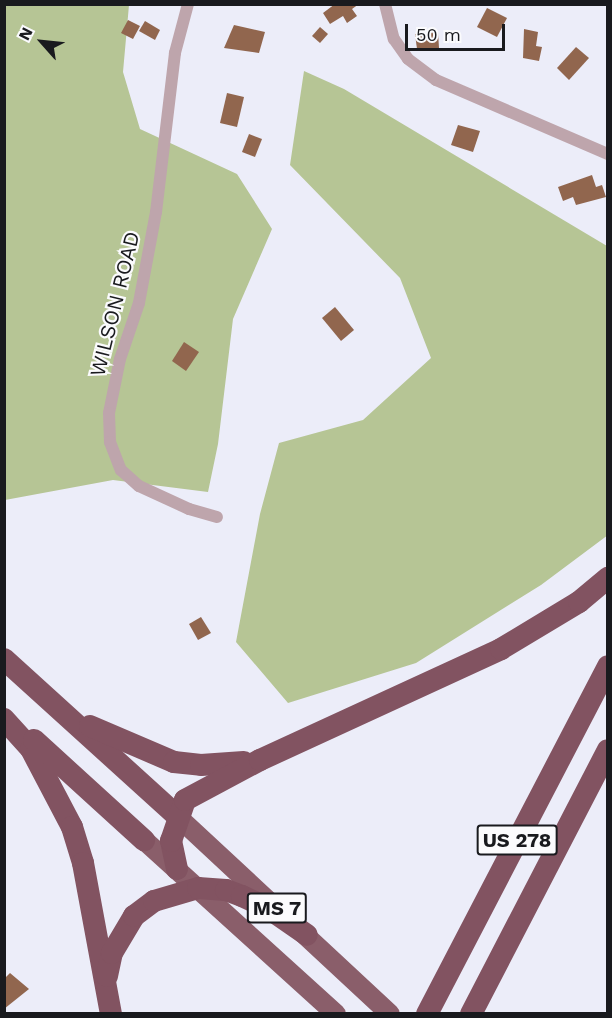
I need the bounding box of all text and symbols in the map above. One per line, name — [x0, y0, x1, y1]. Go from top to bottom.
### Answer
north arrow — [12, 12, 72, 72]
scale bar — [408, 12, 508, 50]
text: N — [14, 24, 37, 43]
text: 50 m — [416, 24, 461, 45]
street label: WILSON ROAD — [85, 229, 145, 379]
road number: US 278 — [476, 823, 558, 857]
road number: MS 7 — [246, 891, 308, 925]

